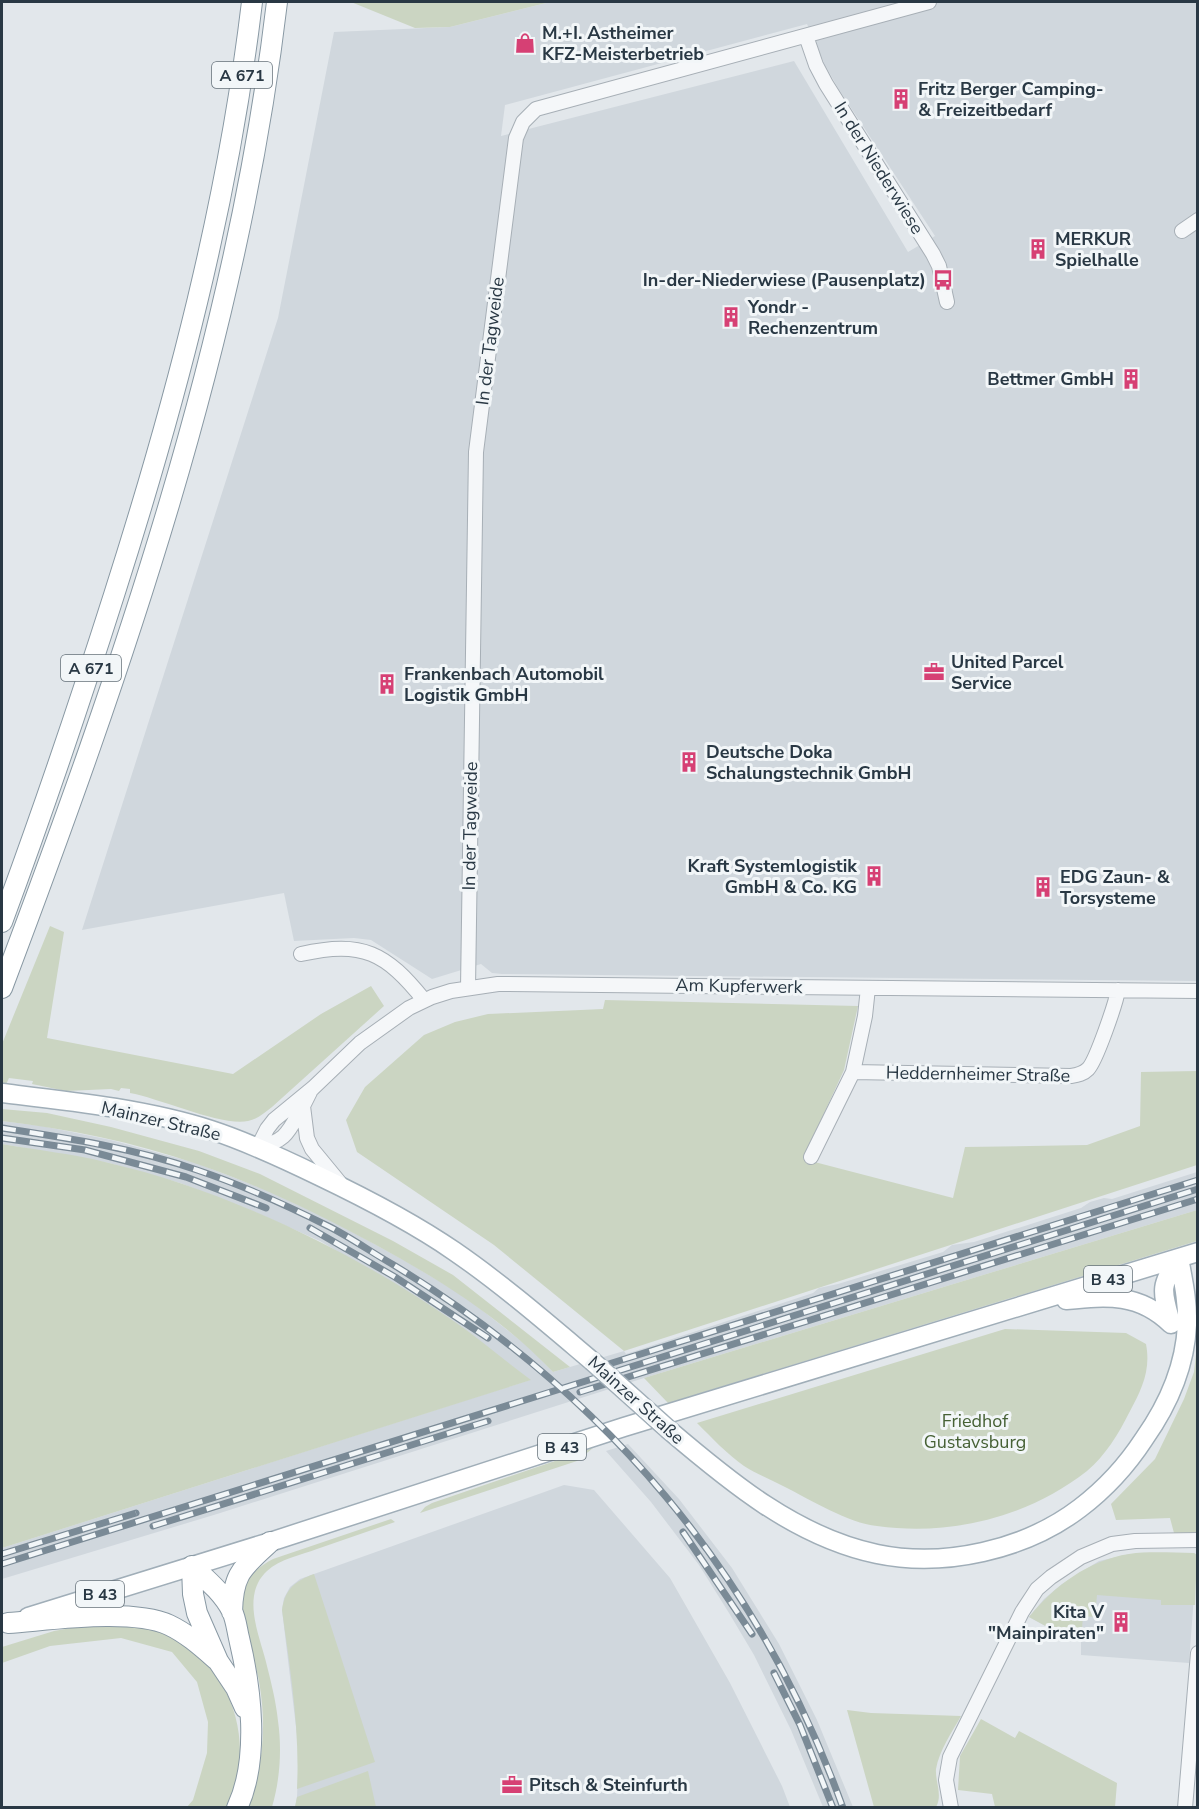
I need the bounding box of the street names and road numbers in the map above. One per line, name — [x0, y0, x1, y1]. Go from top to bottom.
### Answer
road number: A 671 — [212, 62, 272, 88]
street label: In der Niederwiese — [829, 97, 929, 239]
street label: In der Tagweide — [470, 276, 510, 406]
road number: A 671 — [61, 655, 121, 681]
street label: In der Tagweide — [457, 761, 483, 891]
street label: Am Kupferwerk — [675, 973, 804, 999]
street label: Heddernheimer Straße — [886, 1060, 1070, 1088]
street label: Mainzer Straße — [99, 1096, 223, 1146]
road number: B 43 — [1084, 1266, 1132, 1292]
street label: Mainzer Straße — [583, 1350, 689, 1450]
road number: B 43 — [538, 1434, 586, 1460]
road number: B 43 — [76, 1581, 124, 1607]

